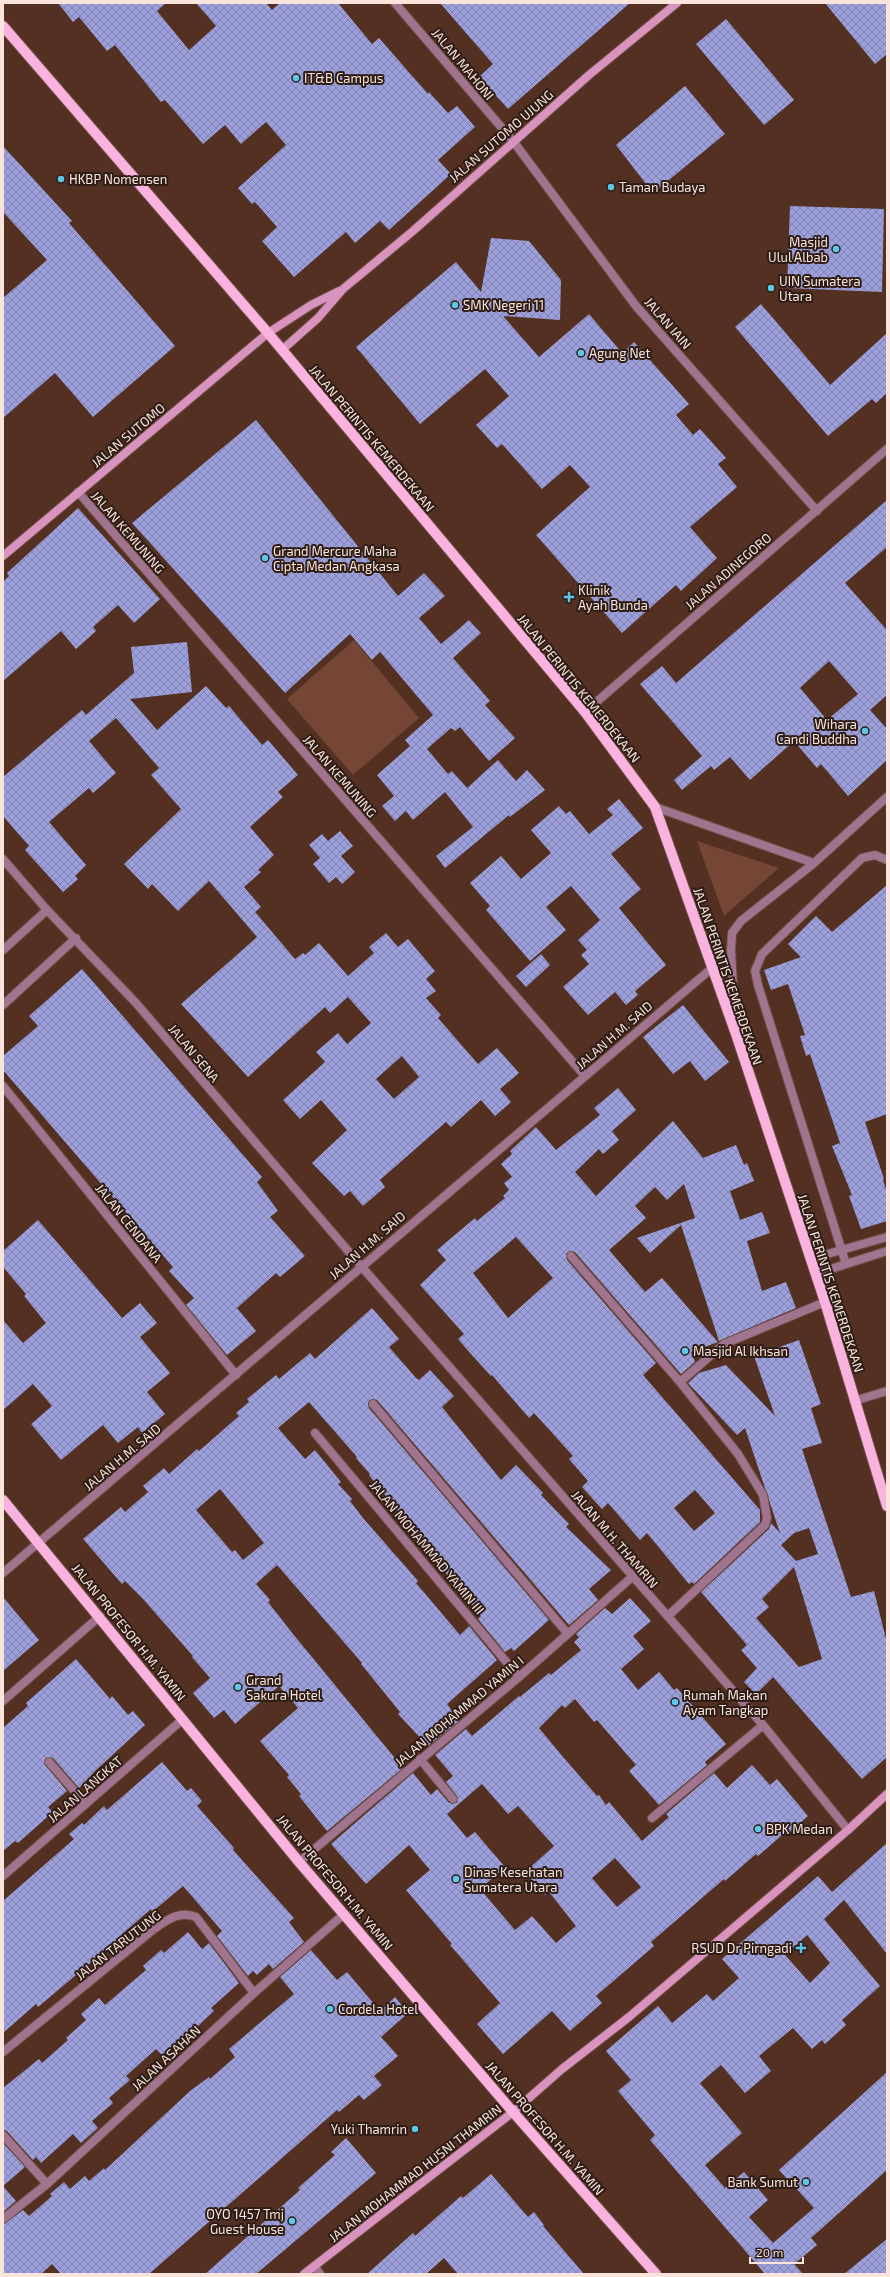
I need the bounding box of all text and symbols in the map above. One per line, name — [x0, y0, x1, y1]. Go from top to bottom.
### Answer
street label: JALAN MAHONI — [428, 25, 498, 103]
place label: IT&B Campus — [304, 70, 383, 86]
marker: IT&B Campus — [291, 73, 301, 83]
street label: JALAN SUTOMO UJUNG — [445, 86, 557, 186]
place label: HKBP Nomensen — [69, 171, 167, 187]
marker: HKBP Nomensen — [56, 174, 66, 184]
place label: Taman Budaya — [619, 179, 705, 195]
marker: Taman Budaya — [606, 182, 616, 192]
place label: Masjid Ulul Albab — [768, 234, 828, 265]
marker: Masjid Ulul Albab — [831, 244, 841, 254]
place label: UIN Sumatera Utara — [779, 273, 861, 304]
marker: UIN Sumatera Utara — [766, 283, 776, 293]
street label: JALAN IAIN — [641, 294, 695, 352]
place label: SMK Negeri 11 — [463, 297, 544, 313]
marker: SMK Negeri 11 — [450, 300, 460, 310]
place label: Agung Net — [589, 345, 651, 361]
marker: Agung Net — [576, 348, 586, 358]
street label: JALAN PERINTIS KEMERDEKAAN — [306, 361, 438, 515]
street label: JALAN SUTOMO — [88, 399, 168, 471]
street label: JALAN KEMUNING — [88, 487, 168, 577]
street label: JALAN ADINEGORO — [682, 529, 774, 613]
place label: Grand Mercure Maha Cipta Medan Angkasa — [273, 543, 400, 574]
marker: Grand Mercure Maha Cipta Medan Angkasa — [260, 553, 270, 563]
place label: Klinik Ayah Bunda — [578, 582, 648, 613]
marker: Klinik Ayah Bunda — [563, 591, 575, 603]
street label: JALAN PERINTIS KEMERDEKAAN — [514, 610, 644, 766]
place label: Wihara Candi Buddha — [776, 716, 857, 747]
marker: Wihara Candi Buddha — [860, 726, 870, 736]
street label: JALAN KEMUNING — [300, 731, 380, 821]
street label: JALAN PERINTIS KEMERDEKAAN — [690, 885, 766, 1067]
street label: JALAN H.M. SAID — [573, 998, 655, 1072]
street label: JALAN SENA — [165, 1021, 223, 1085]
street label: JALAN CENDANA — [92, 1180, 166, 1266]
street label: JALAN PERINTIS KEMERDEKAAN — [795, 1192, 867, 1374]
street label: JALAN H.M. SAID — [326, 1208, 408, 1282]
place label: Masjid Al Ikhsan — [693, 1343, 788, 1359]
marker: Masjid Al Ikhsan — [680, 1346, 690, 1356]
street label: JALAN H.M. SAID — [80, 1420, 164, 1494]
street label: JALAN MOHAMMAD YAMIN III — [366, 1477, 488, 1617]
street label: JALAN M.H. THAMRIN — [568, 1487, 662, 1591]
street label: JALAN PROFESOR H.M. YAMIN — [69, 1560, 189, 1704]
street label: JALAN MOHAMMAD YAMIN I — [391, 1652, 527, 1770]
place label: Grand Sakura Hotel — [246, 1672, 322, 1703]
marker: Grand Sakura Hotel — [233, 1682, 243, 1692]
place label: Rumah Makan Ayam Tangkap — [683, 1687, 768, 1718]
marker: Rumah Makan Ayam Tangkap — [670, 1697, 680, 1707]
street label: JALAN LANGKAT — [44, 1752, 126, 1826]
street label: JALAN PROFESOR H.M. YAMIN — [274, 1811, 396, 1953]
place label: BPK Medan — [766, 1821, 833, 1837]
marker: BPK Medan — [753, 1824, 763, 1834]
place label: Dinas Kesehatan Sumatera Utara — [464, 1864, 562, 1895]
marker: Dinas Kesehatan Sumatera Utara — [451, 1874, 461, 1884]
street label: JALAN TARUTUNG — [72, 1907, 164, 1983]
place label: RSUD Dr Pirngadi — [691, 1940, 792, 1956]
marker: RSUD Dr Pirngadi — [795, 1942, 807, 1954]
place label: Cordela Hotel — [338, 2001, 418, 2017]
marker: Cordela Hotel — [325, 2004, 335, 2014]
street label: JALAN ASAHAN — [128, 2022, 204, 2094]
street label: JALAN PROFESOR H.M. YAMIN — [482, 2058, 608, 2198]
street label: JALAN MOHAMMAD HUSNI THAMRIN — [325, 2101, 505, 2245]
place label: Yuki Thamrin — [331, 2121, 407, 2137]
marker: Yuki Thamrin — [410, 2124, 420, 2134]
place label: Bank Sumut — [727, 2174, 798, 2190]
marker: Bank Sumut — [801, 2177, 811, 2187]
place label: OYO 1457 Tmj Guest House — [206, 2206, 284, 2237]
marker: OYO 1457 Tmj Guest House — [287, 2216, 297, 2226]
scale bar — [750, 2239, 803, 2265]
text: 20 m — [756, 2245, 783, 2259]

